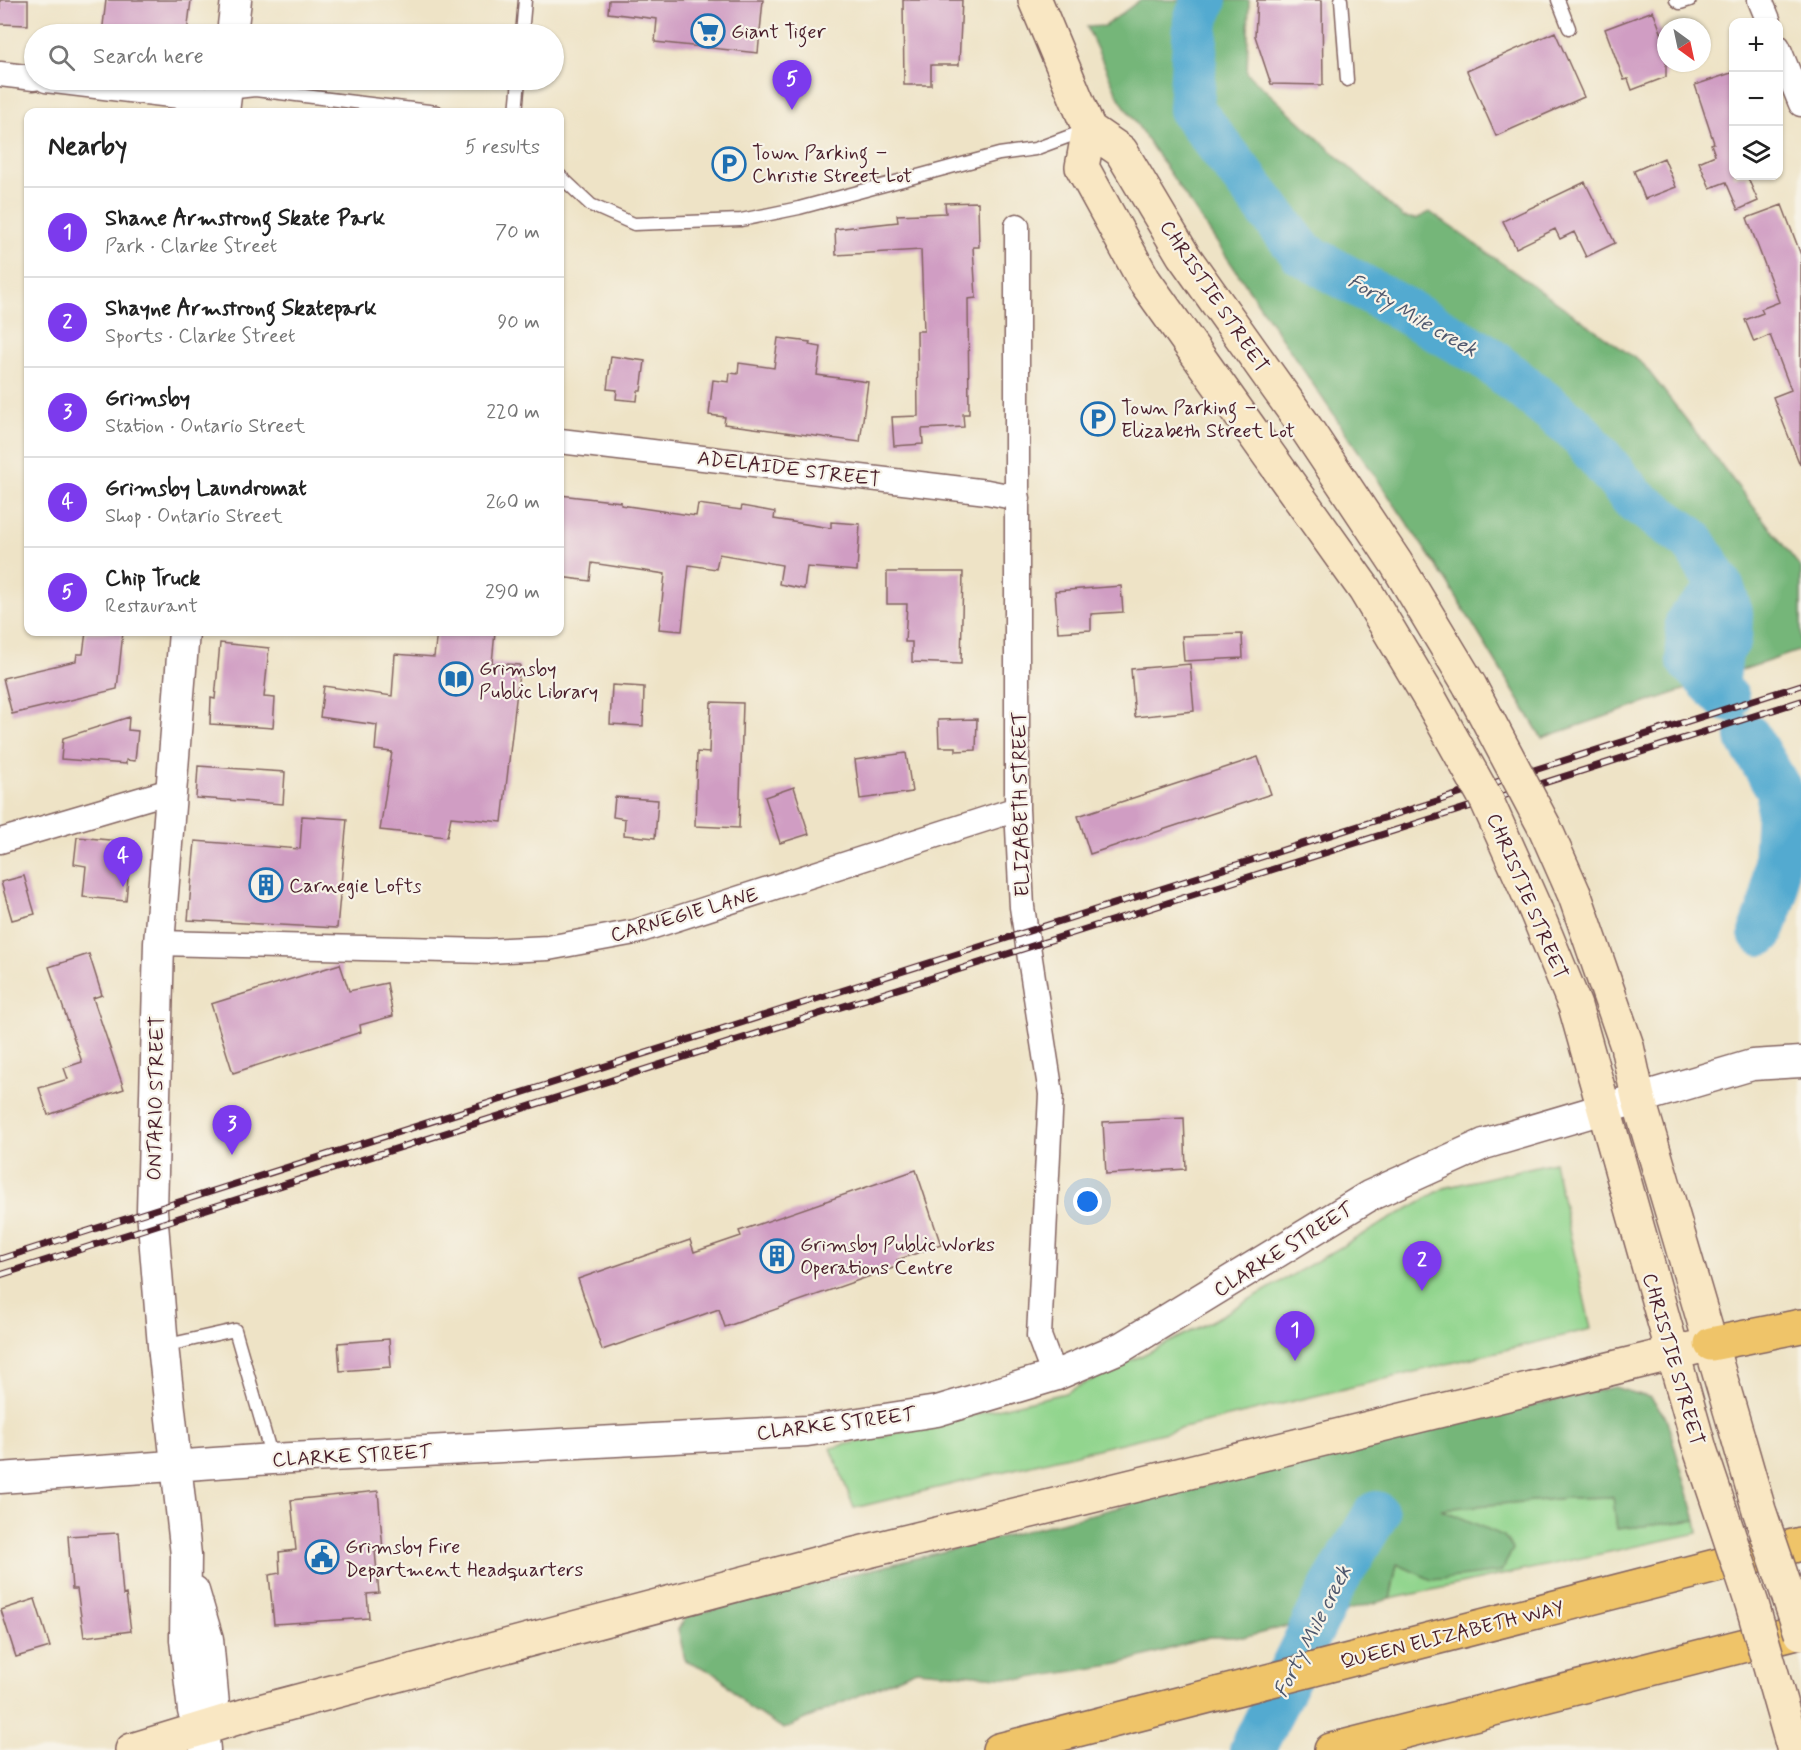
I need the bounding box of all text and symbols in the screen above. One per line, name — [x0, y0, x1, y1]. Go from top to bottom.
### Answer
supermarket icon: Giant Tiger — [690, 13, 726, 49]
north arrow — [1657, 18, 1711, 72]
map controls — [1729, 18, 1783, 180]
button: + — [1729, 18, 1783, 72]
place label: Giant Tiger — [731, 19, 826, 48]
search box — [24, 24, 564, 90]
icon: search — [45, 41, 78, 74]
text: Search here — [93, 43, 204, 71]
pin: 5 — [772, 60, 812, 110]
button: − — [1729, 72, 1783, 126]
button: layers — [1729, 126, 1783, 180]
text: Nearby — [48, 130, 127, 164]
text: 5 results — [465, 134, 540, 161]
place label: Town Parking – Christie Street Lot — [752, 140, 912, 190]
parking icon: Town Parking – Christie Street Lot — [711, 146, 747, 182]
text: Shane Armstrong Skate Park — [105, 205, 385, 233]
street label: CHRISTIE STREET — [1153, 215, 1275, 378]
text: 1 — [63, 219, 72, 246]
text: 70 m — [495, 219, 540, 246]
text: Park · Clarke Street — [105, 233, 277, 260]
water label: Forty Mile creek — [1343, 268, 1482, 364]
text: Shayne Armstrong Skatepark — [105, 295, 377, 323]
text: 2 — [63, 309, 72, 336]
text: 90 m — [497, 309, 540, 336]
text: Sports · Clarke Street — [105, 323, 295, 350]
text: Grimsby — [105, 385, 190, 413]
place label: Town Parking – Elizabeth Street Lot — [1121, 395, 1295, 445]
text: 3 — [63, 399, 72, 426]
text: 220 m — [486, 399, 540, 426]
parking icon: Town Parking – Elizabeth Street Lot — [1080, 401, 1116, 437]
text: Station · Ontario Street — [105, 413, 306, 440]
street label: ADELAIDE STREET — [696, 445, 882, 494]
text: Grimsby Laundromat — [105, 475, 307, 503]
text: 4 — [62, 489, 73, 516]
text: 260 m — [486, 489, 540, 516]
text: Shop · Ontario Street — [105, 503, 283, 530]
text: Chip Truck — [105, 565, 200, 593]
text: 5 — [62, 579, 74, 606]
text: 290 m — [485, 579, 540, 606]
text: Restaurant — [105, 593, 198, 620]
place label: Grimsby Public Library — [479, 656, 598, 706]
library icon: Grimsby Public Library — [438, 661, 474, 697]
street label: ELIZABETH STREET — [1006, 711, 1037, 897]
street label: CHRISTIE STREET — [1479, 809, 1574, 984]
pin: 4 — [104, 838, 142, 887]
building icon: Carnegie Lofts — [248, 867, 284, 903]
place label: Carnegie Lofts — [289, 873, 422, 900]
street label: CARNEGIE LANE — [608, 881, 761, 949]
street label: ONTARIO STREET — [142, 1015, 171, 1181]
pin: 3 — [212, 1106, 252, 1155]
your location — [1073, 1187, 1102, 1216]
street label: CLARKE STREET — [1209, 1196, 1360, 1304]
place label: Grimsby Public Works Operations Centre — [800, 1232, 995, 1282]
building icon: Grimsby Public Works Operations Centre — [759, 1238, 795, 1274]
pin: 2 — [1402, 1242, 1442, 1291]
street label: CHRISTIE STREET — [1635, 1270, 1710, 1449]
pin: 1 — [1276, 1312, 1314, 1361]
street label: CLARKE STREET — [755, 1401, 918, 1448]
street label: CLARKE STREET — [272, 1439, 434, 1474]
place label: Grimsby Fire Department Headquarters — [345, 1534, 583, 1584]
public building icon: Grimsby Fire Department Headquarters — [304, 1539, 340, 1575]
water label: Forty Mile creek — [1268, 1561, 1358, 1702]
street label: QUEEN ELIZABETH WAY — [1338, 1595, 1567, 1676]

